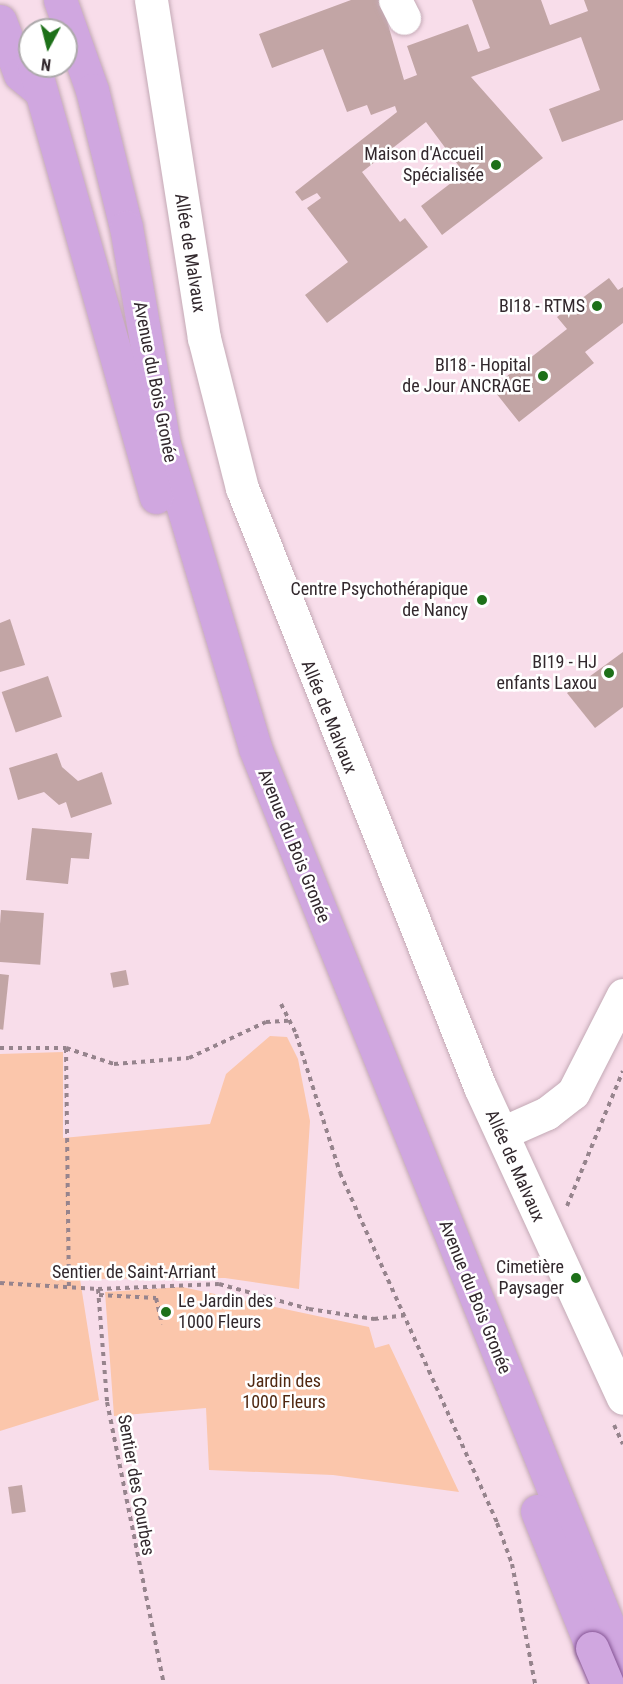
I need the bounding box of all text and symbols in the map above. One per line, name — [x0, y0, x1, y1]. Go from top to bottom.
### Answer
north arrow — [18, 18, 78, 78]
text: N — [40, 54, 52, 74]
place label: Maison d'Accueil Spécialisée — [364, 144, 484, 186]
marker: Maison d'Accueil Spécialisée — [489, 158, 503, 172]
street label: Allée de Malvaux — [170, 192, 210, 314]
place label: BI18 - RTMS — [499, 295, 585, 317]
marker: BI18 - RTMS — [590, 299, 604, 313]
street label: Avenue du Bois Gronée — [129, 300, 181, 464]
place label: BI18 - Hopital de Jour ANCRAGE — [402, 355, 531, 398]
marker: BI18 - Hopital de Jour ANCRAGE — [536, 369, 550, 383]
place label: Centre Psychothérapique de Nancy — [290, 579, 468, 622]
marker: Centre Psychothérapique de Nancy — [473, 591, 491, 609]
place label: BI19 - HJ enfants Laxou — [496, 652, 597, 694]
street label: Allée de Malvaux — [296, 657, 362, 777]
marker: BI19 - HJ enfants Laxou — [602, 666, 616, 680]
street label: Avenue du Bois Gronée — [253, 766, 335, 926]
street label: Allée de Malvaux — [481, 1107, 549, 1225]
street label: Avenue du Bois Gronée — [434, 1217, 516, 1377]
place label: Cimetière Paysager — [496, 1257, 564, 1300]
street label: Sentier de Saint-Arriant — [52, 1261, 216, 1283]
marker: Cimetière Paysager — [569, 1271, 583, 1285]
place label: Le Jardin des 1000 Fleurs — [178, 1291, 273, 1334]
marker: Le Jardin des 1000 Fleurs — [159, 1305, 173, 1319]
park label: Jardin des 1000 Fleurs — [242, 1371, 326, 1414]
street label: Sentier des Courbes — [113, 1413, 159, 1557]

